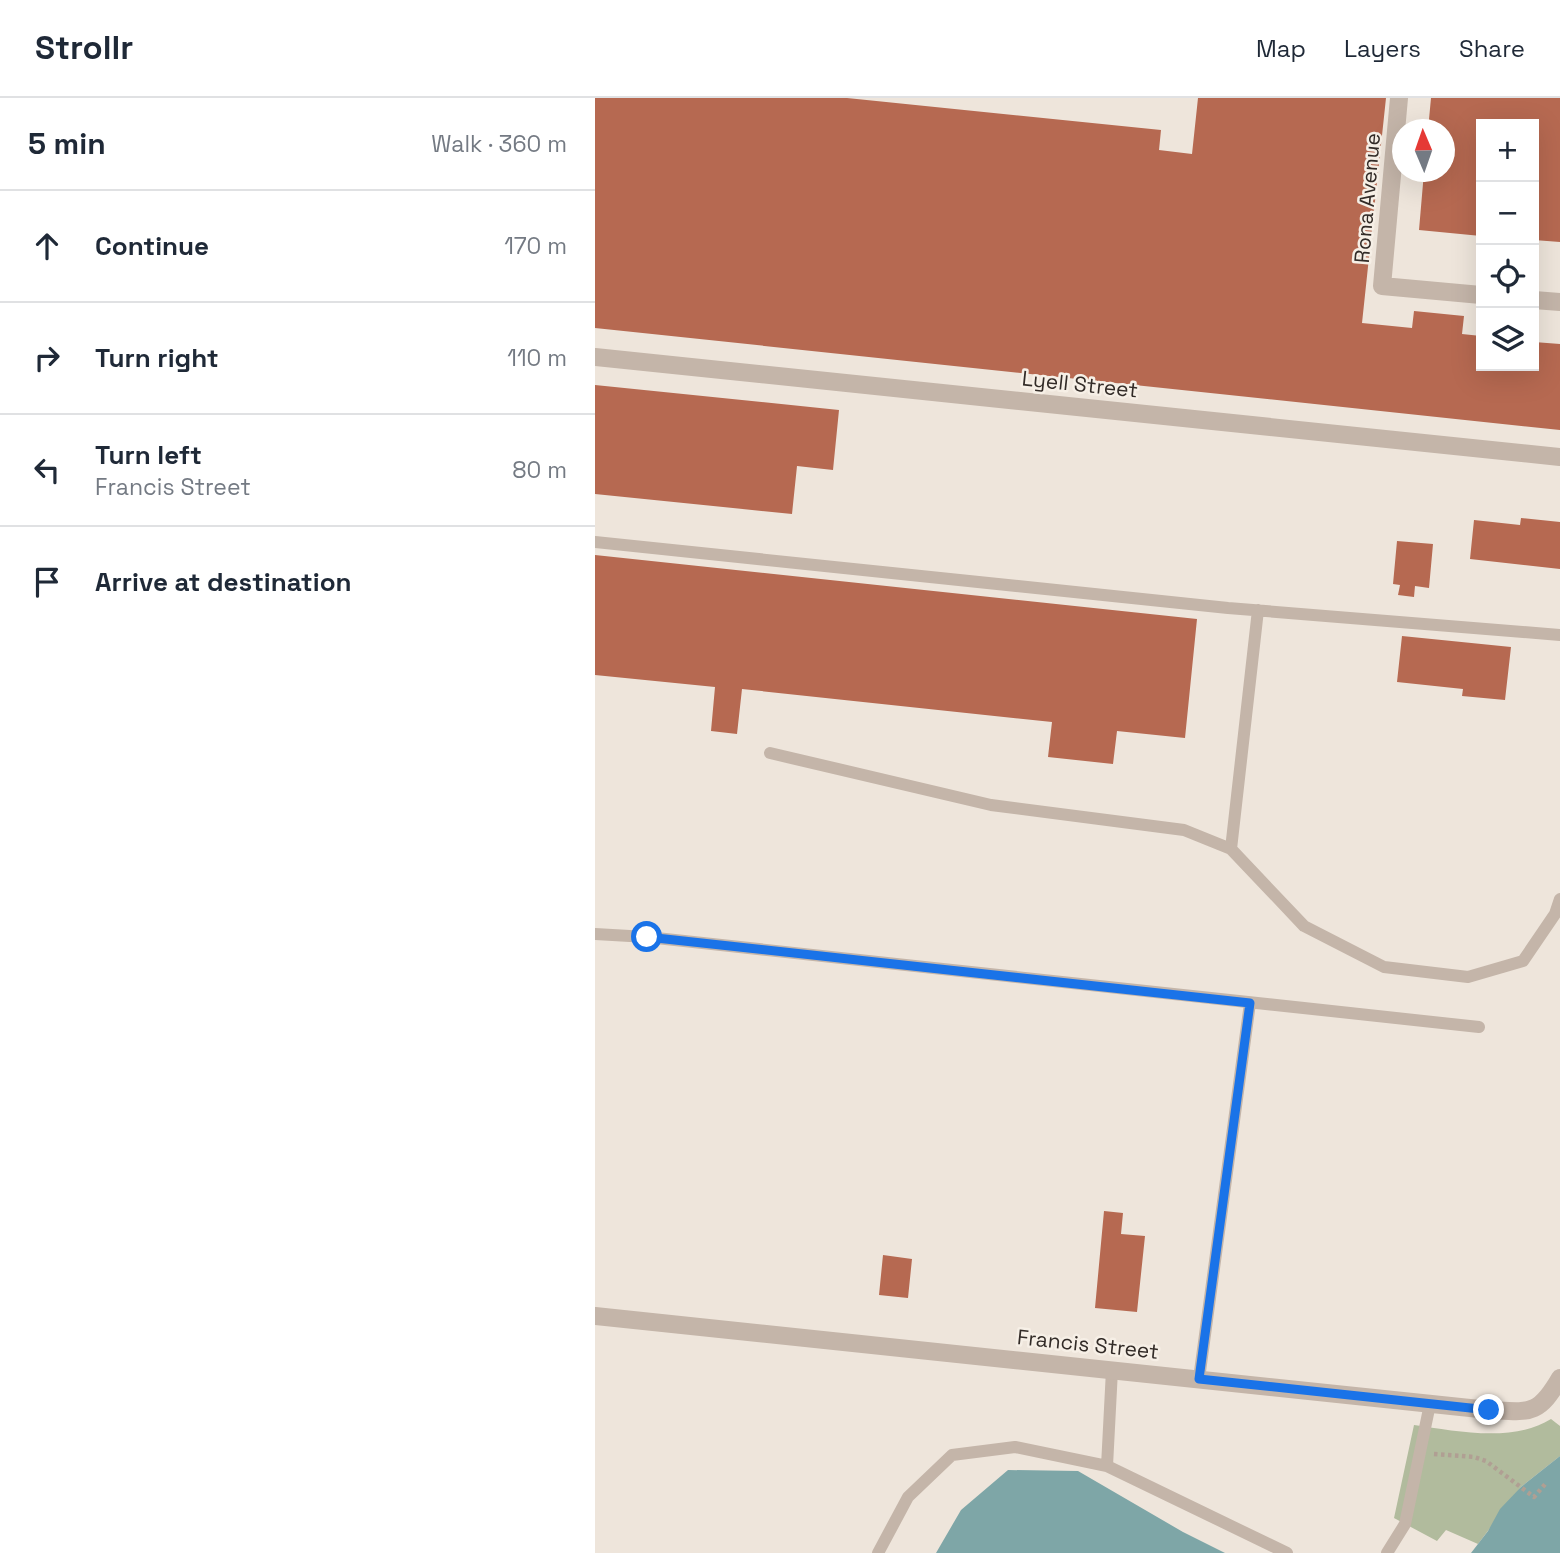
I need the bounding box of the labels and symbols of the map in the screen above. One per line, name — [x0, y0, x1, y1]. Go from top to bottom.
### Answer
north arrow — [1392, 119, 1455, 182]
street label: Rona Avenue — [1348, 132, 1386, 264]
street label: Lyell Street — [1021, 364, 1139, 404]
route start — [631, 921, 662, 952]
street label: Francis Street — [1016, 1323, 1160, 1365]
route end — [1473, 1394, 1504, 1425]

